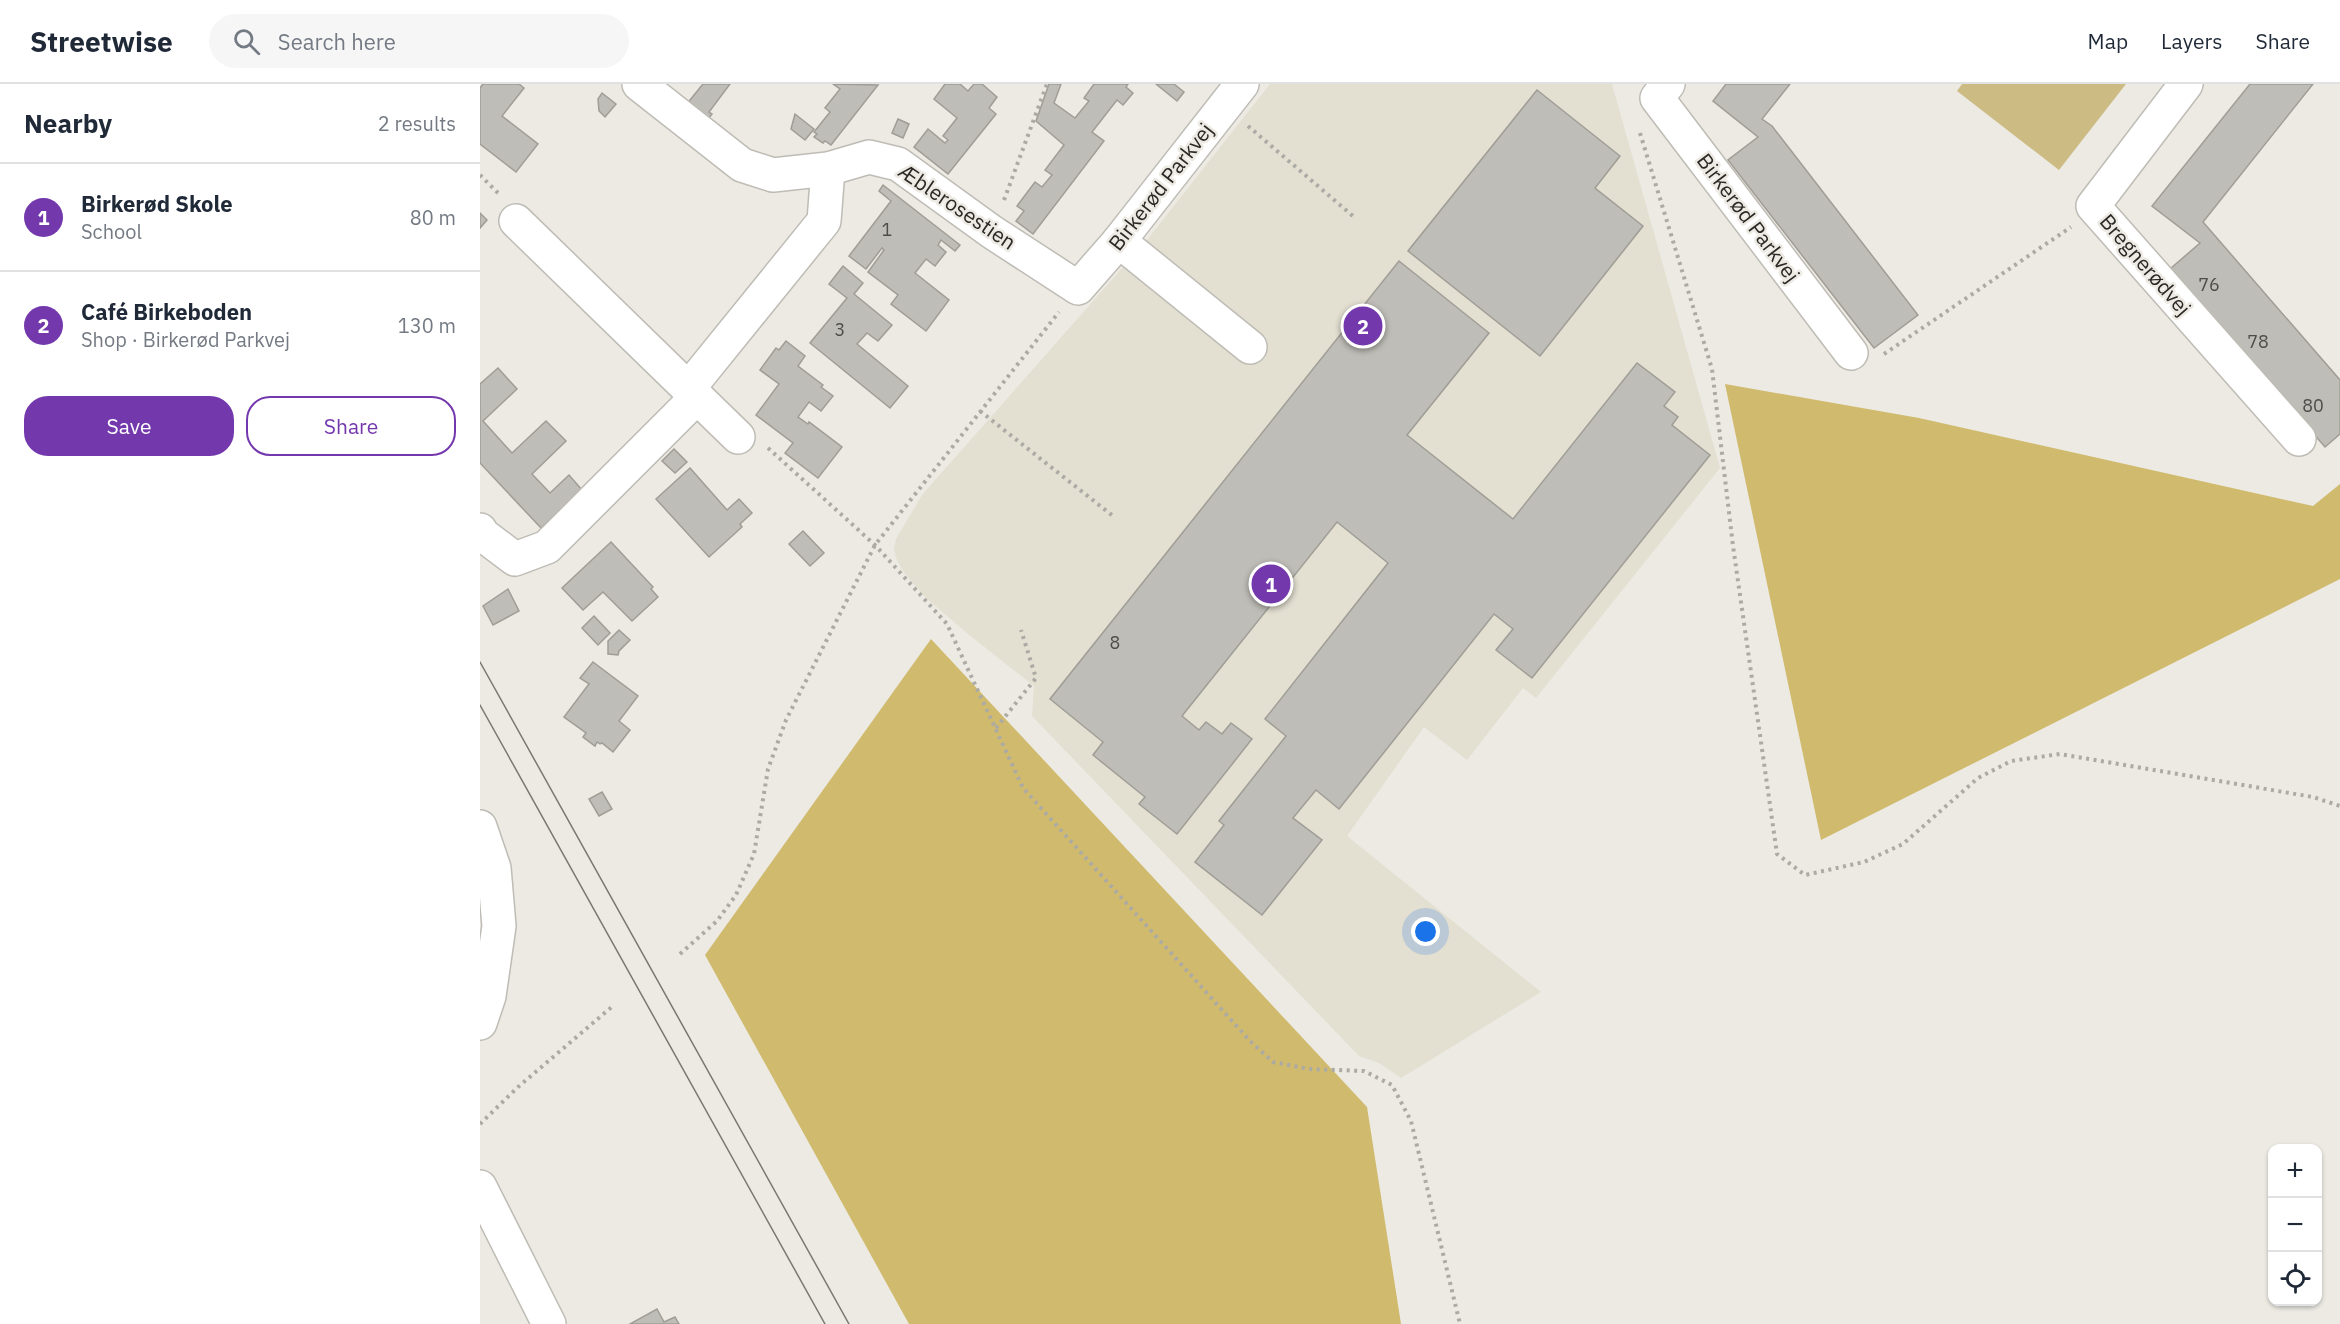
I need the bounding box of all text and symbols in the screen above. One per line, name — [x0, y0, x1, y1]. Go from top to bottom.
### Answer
search box — [209, 14, 629, 68]
text: Streetwise — [30, 23, 173, 60]
icon: search — [230, 25, 263, 58]
text: Search here — [278, 27, 396, 56]
text: Map — [2088, 27, 2128, 55]
text: Layers — [2161, 27, 2223, 55]
text: Share — [2256, 27, 2310, 55]
text: Nearby — [24, 106, 112, 140]
text: 2 results — [378, 110, 456, 137]
street label: Birkerød Parkvej — [1102, 117, 1219, 256]
street label: Birkerød Parkvej — [1691, 147, 1807, 288]
street label: Æblerosestien — [893, 157, 1022, 256]
text: Birkerød Skole — [81, 189, 233, 218]
text: 1 — [38, 204, 50, 231]
text: 80 m — [410, 204, 456, 231]
street label: Bregnerødvej — [2094, 208, 2198, 321]
text: School — [81, 218, 142, 245]
house number: 1 — [882, 218, 892, 241]
house number: 76 — [2198, 273, 2220, 296]
text: Café Birkeboden — [81, 297, 252, 326]
pin: 2 — [1344, 304, 1382, 348]
text: 2 — [38, 312, 50, 339]
text: 130 m — [398, 312, 456, 339]
house number: 3 — [835, 318, 845, 341]
text: Shop · Birkerød Parkvej — [81, 326, 290, 353]
house number: 78 — [2247, 330, 2269, 353]
house number: 80 — [2302, 394, 2324, 417]
button: Save — [24, 396, 234, 456]
button: Share — [246, 396, 456, 456]
pin: 1 — [1252, 562, 1290, 606]
house number: 8 — [1110, 631, 1120, 654]
your location — [1411, 917, 1440, 946]
map controls — [2268, 1144, 2322, 1306]
button: + — [2268, 1144, 2322, 1198]
button: − — [2268, 1198, 2322, 1252]
button: locate — [2268, 1252, 2322, 1306]

